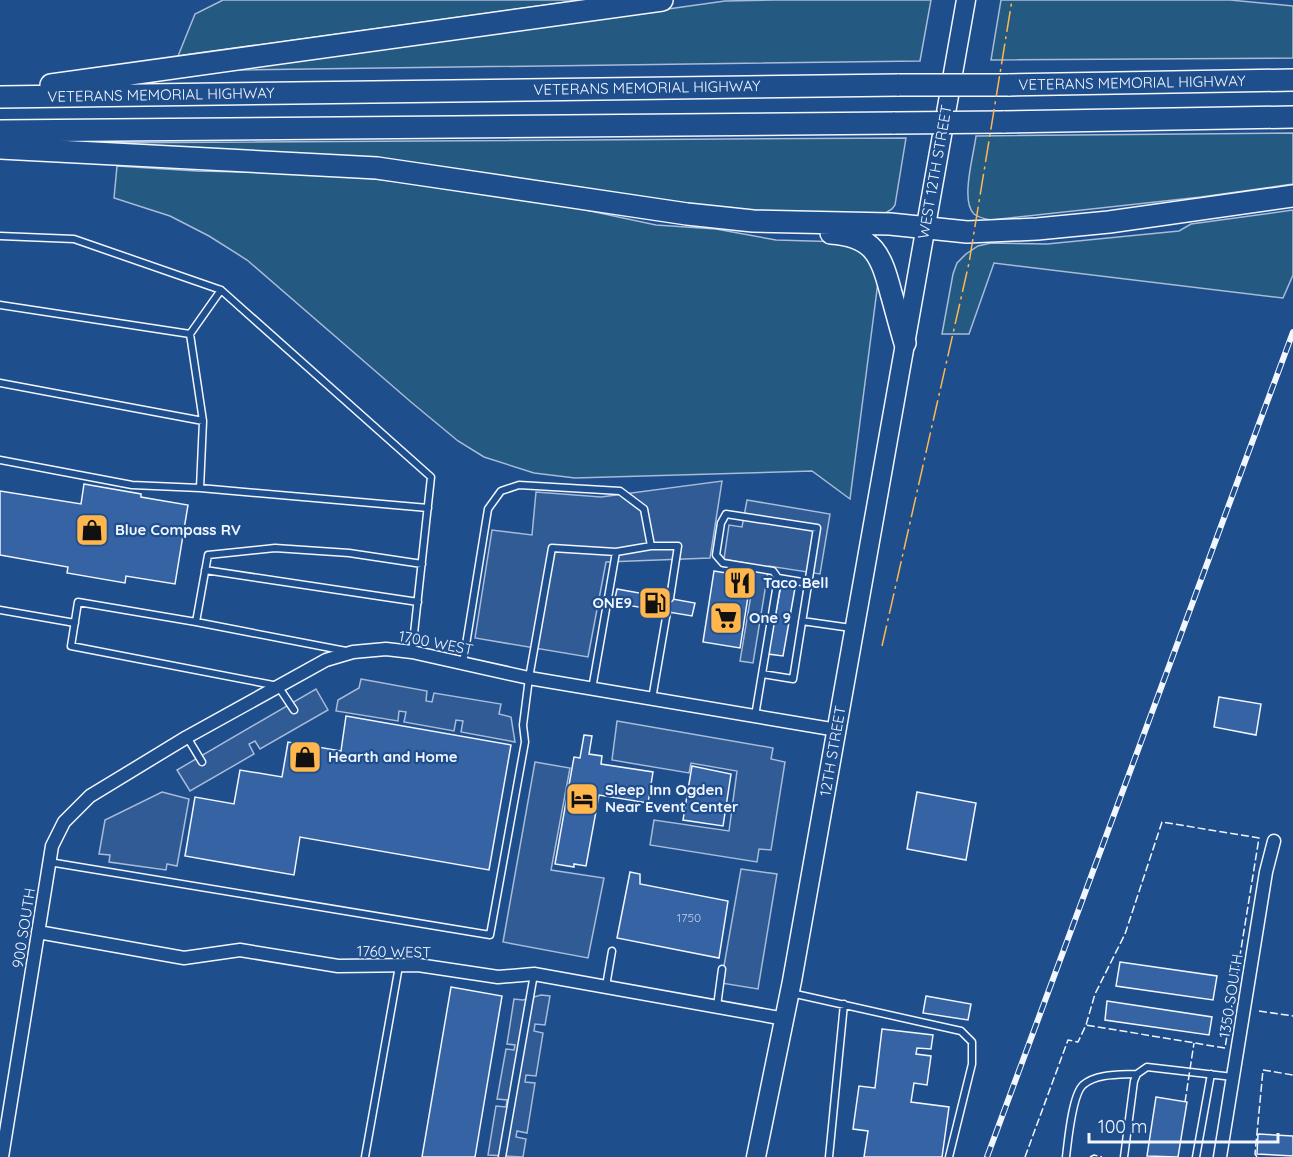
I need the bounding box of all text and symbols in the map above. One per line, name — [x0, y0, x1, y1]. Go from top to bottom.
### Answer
street label: VETERANS MEMORIAL HIGHWAY — [1018, 71, 1246, 94]
street label: VETERANS MEMORIAL HIGHWAY — [533, 76, 761, 99]
street label: VETERANS MEMORIAL HIGHWAY — [47, 83, 275, 106]
street label: WEST 12TH STREET — [913, 103, 956, 241]
shop icon: Blue Compass RV — [74, 512, 110, 548]
place label: Blue Compass RV — [115, 520, 241, 539]
restaurant icon: Taco Bell — [722, 565, 758, 601]
place label: Taco Bell — [763, 573, 828, 592]
fuel station icon: ONE9 — [637, 585, 673, 621]
place label: ONE9 — [592, 593, 632, 612]
supermarket icon: One 9 — [708, 600, 744, 636]
place label: One 9 — [749, 608, 791, 627]
street label: 1700 WEST — [397, 626, 475, 659]
street label: 12TH STREET — [815, 704, 850, 798]
shop icon: Hearth and Home — [287, 739, 323, 775]
place label: Hearth and Home — [328, 747, 458, 766]
place label: Sleep Inn Ogden Near Event Center — [605, 780, 739, 816]
hotel icon: Sleep Inn Ogden Near Event Center — [564, 781, 600, 817]
street label: 900 SOUTH — [8, 887, 39, 969]
house number: 1750 — [677, 910, 701, 925]
street label: 1760 WEST — [357, 941, 431, 962]
street label: 1350 SOUTH — [1214, 952, 1247, 1039]
scale bar — [1089, 1106, 1278, 1144]
text: 100 m — [1098, 1115, 1147, 1138]

